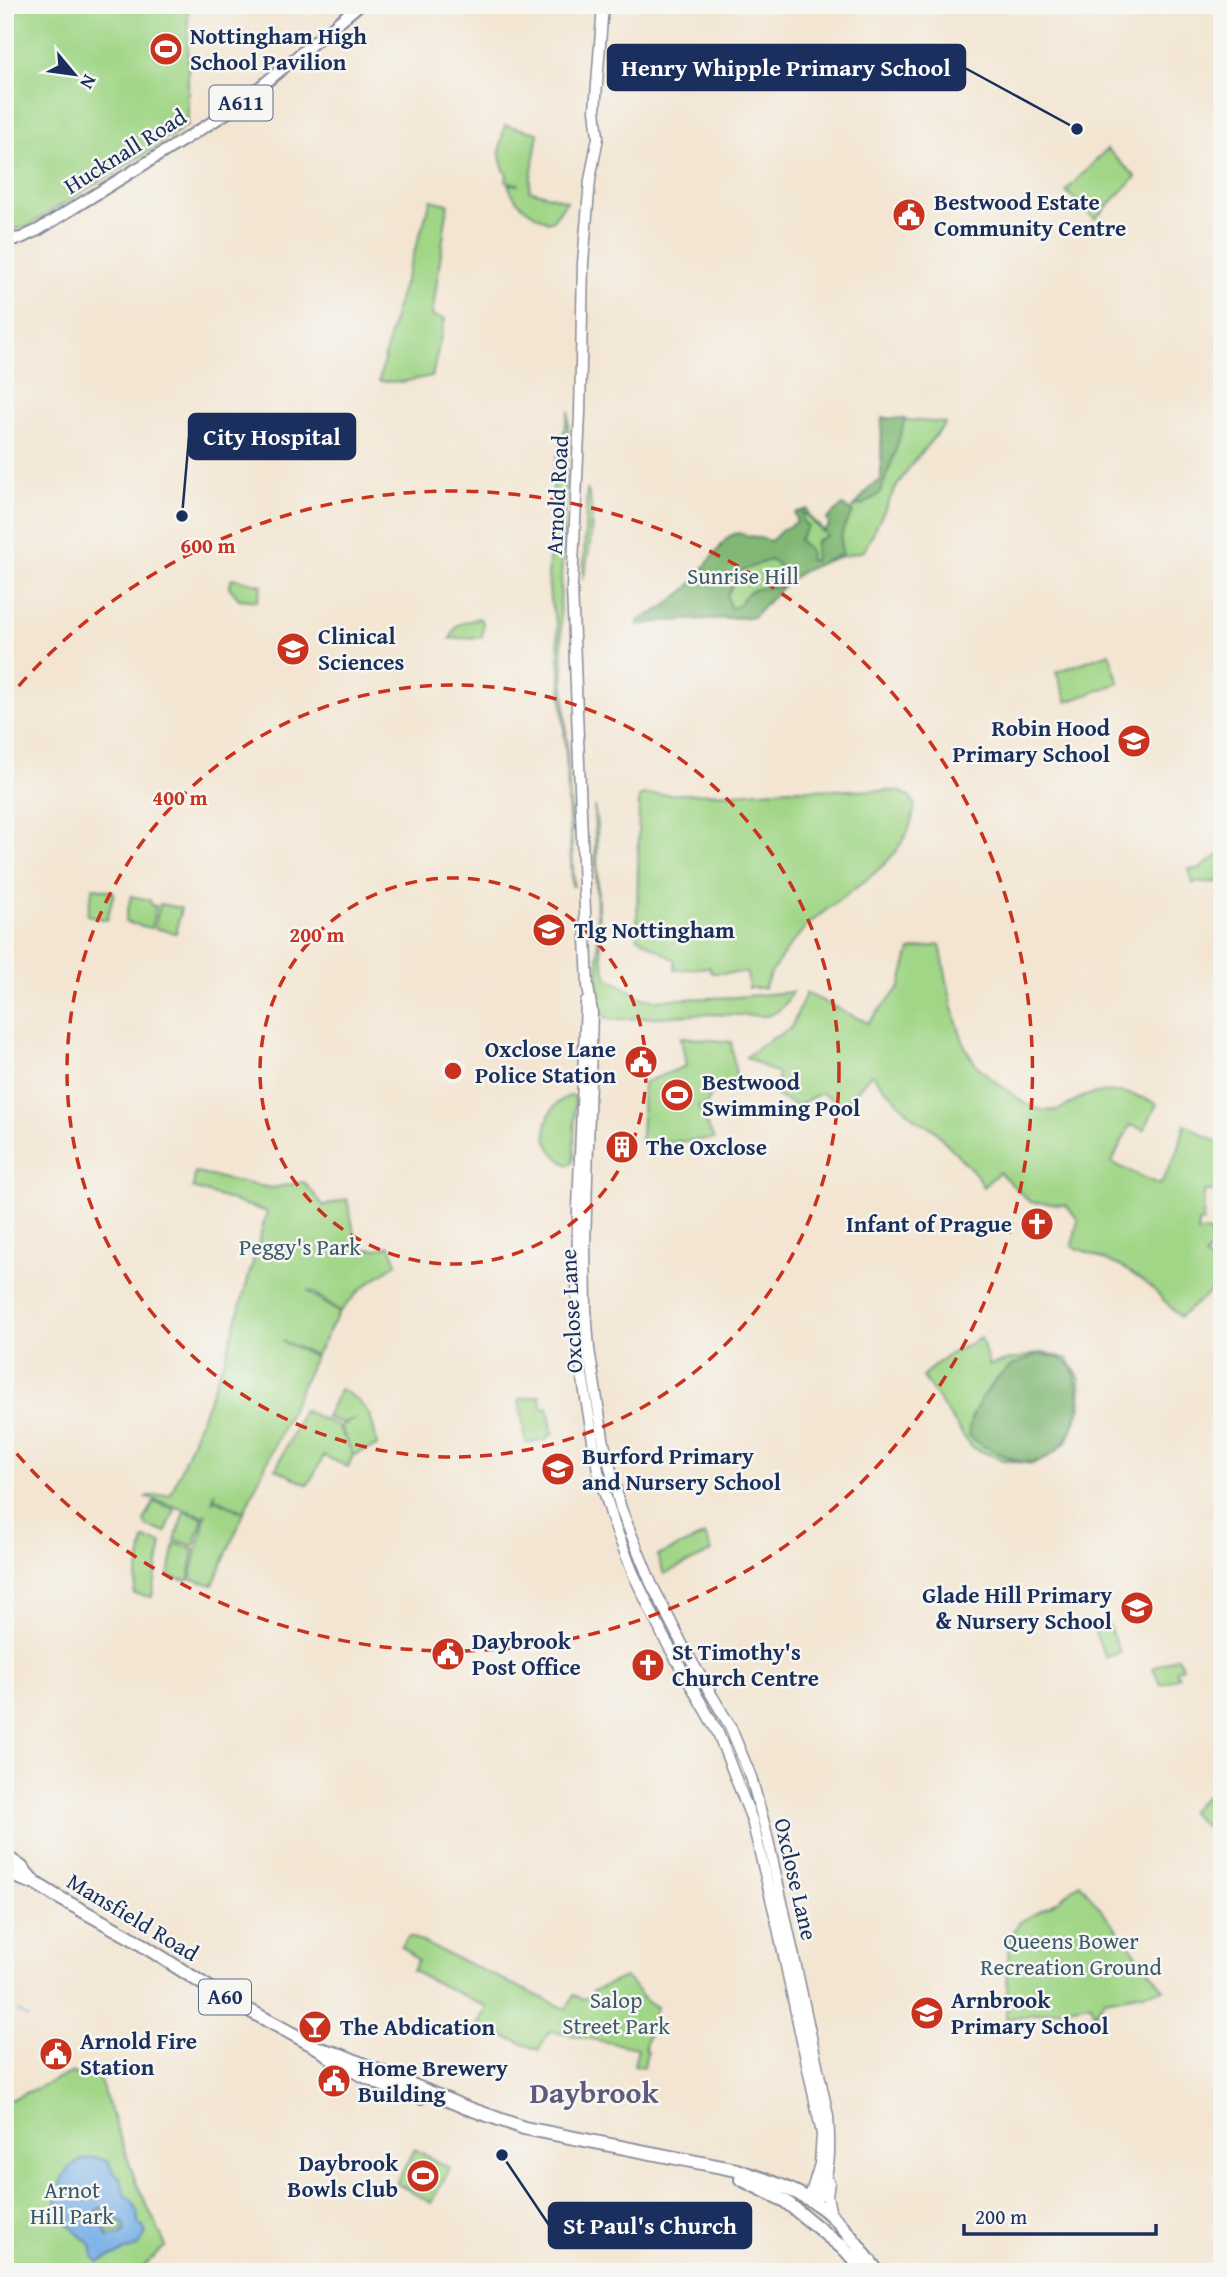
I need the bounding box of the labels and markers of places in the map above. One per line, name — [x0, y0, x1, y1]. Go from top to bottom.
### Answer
place label: Nottingham High School Pavilion — [190, 19, 367, 78]
sports icon: Nottingham High School Pavilion — [147, 30, 185, 68]
callout: Henry Whipple Primary School — [608, 45, 965, 90]
place label: Bestwood Estate Community Centre — [934, 185, 1126, 244]
public building icon: Bestwood Estate Community Centre — [890, 196, 928, 234]
callout: City Hospital — [189, 414, 355, 459]
place label: Clinical Sciences — [318, 619, 405, 678]
school or university icon: Clinical Sciences — [274, 630, 312, 668]
place label: Robin Hood Primary School — [952, 711, 1111, 770]
school or university icon: Robin Hood Primary School — [1115, 722, 1153, 760]
school or university icon: Tlg Nottingham — [530, 911, 568, 949]
place label: Tlg Nottingham — [574, 913, 735, 946]
place label: Oxclose Lane Police Station — [475, 1032, 616, 1091]
public building icon: Oxclose Lane Police Station — [622, 1043, 660, 1081]
centre of rings — [441, 1059, 465, 1083]
place label: Bestwood Swimming Pool — [702, 1065, 860, 1124]
sports icon: Bestwood Swimming Pool — [658, 1076, 696, 1114]
building icon: The Oxclose — [603, 1128, 641, 1166]
place label: The Oxclose — [646, 1130, 767, 1163]
church icon: Infant of Prague — [1018, 1205, 1056, 1243]
place label: Infant of Prague — [846, 1207, 1012, 1240]
place label: Burford Primary and Nursery School — [582, 1439, 781, 1498]
school or university icon: Burford Primary and Nursery School — [539, 1450, 577, 1488]
place label: Glade Hill Primary & Nursery School — [922, 1578, 1112, 1637]
school or university icon: Glade Hill Primary & Nursery School — [1118, 1589, 1156, 1627]
place label: Daybrook Post Office — [472, 1624, 581, 1683]
public building icon: Daybrook Post Office — [429, 1635, 467, 1673]
place label: St Timothy's Church Centre — [672, 1635, 819, 1694]
church icon: St Timothy's Church Centre — [629, 1646, 667, 1684]
place label: Arnbrook Primary School — [951, 1983, 1109, 2042]
school or university icon: Arnbrook Primary School — [908, 1994, 946, 2032]
bar icon: The Abdication — [296, 2008, 334, 2046]
place label: The Abdication — [340, 2010, 496, 2043]
place label: Arnold Fire Station — [80, 2024, 197, 2083]
public building icon: Arnold Fire Station — [37, 2035, 75, 2073]
place label: Home Brewery Building — [358, 2051, 508, 2110]
public building icon: Home Brewery Building — [315, 2062, 353, 2100]
place label: Daybrook Bowls Club — [287, 2146, 399, 2205]
sports icon: Daybrook Bowls Club — [404, 2157, 442, 2195]
callout: St Paul's Church — [549, 2203, 751, 2248]

